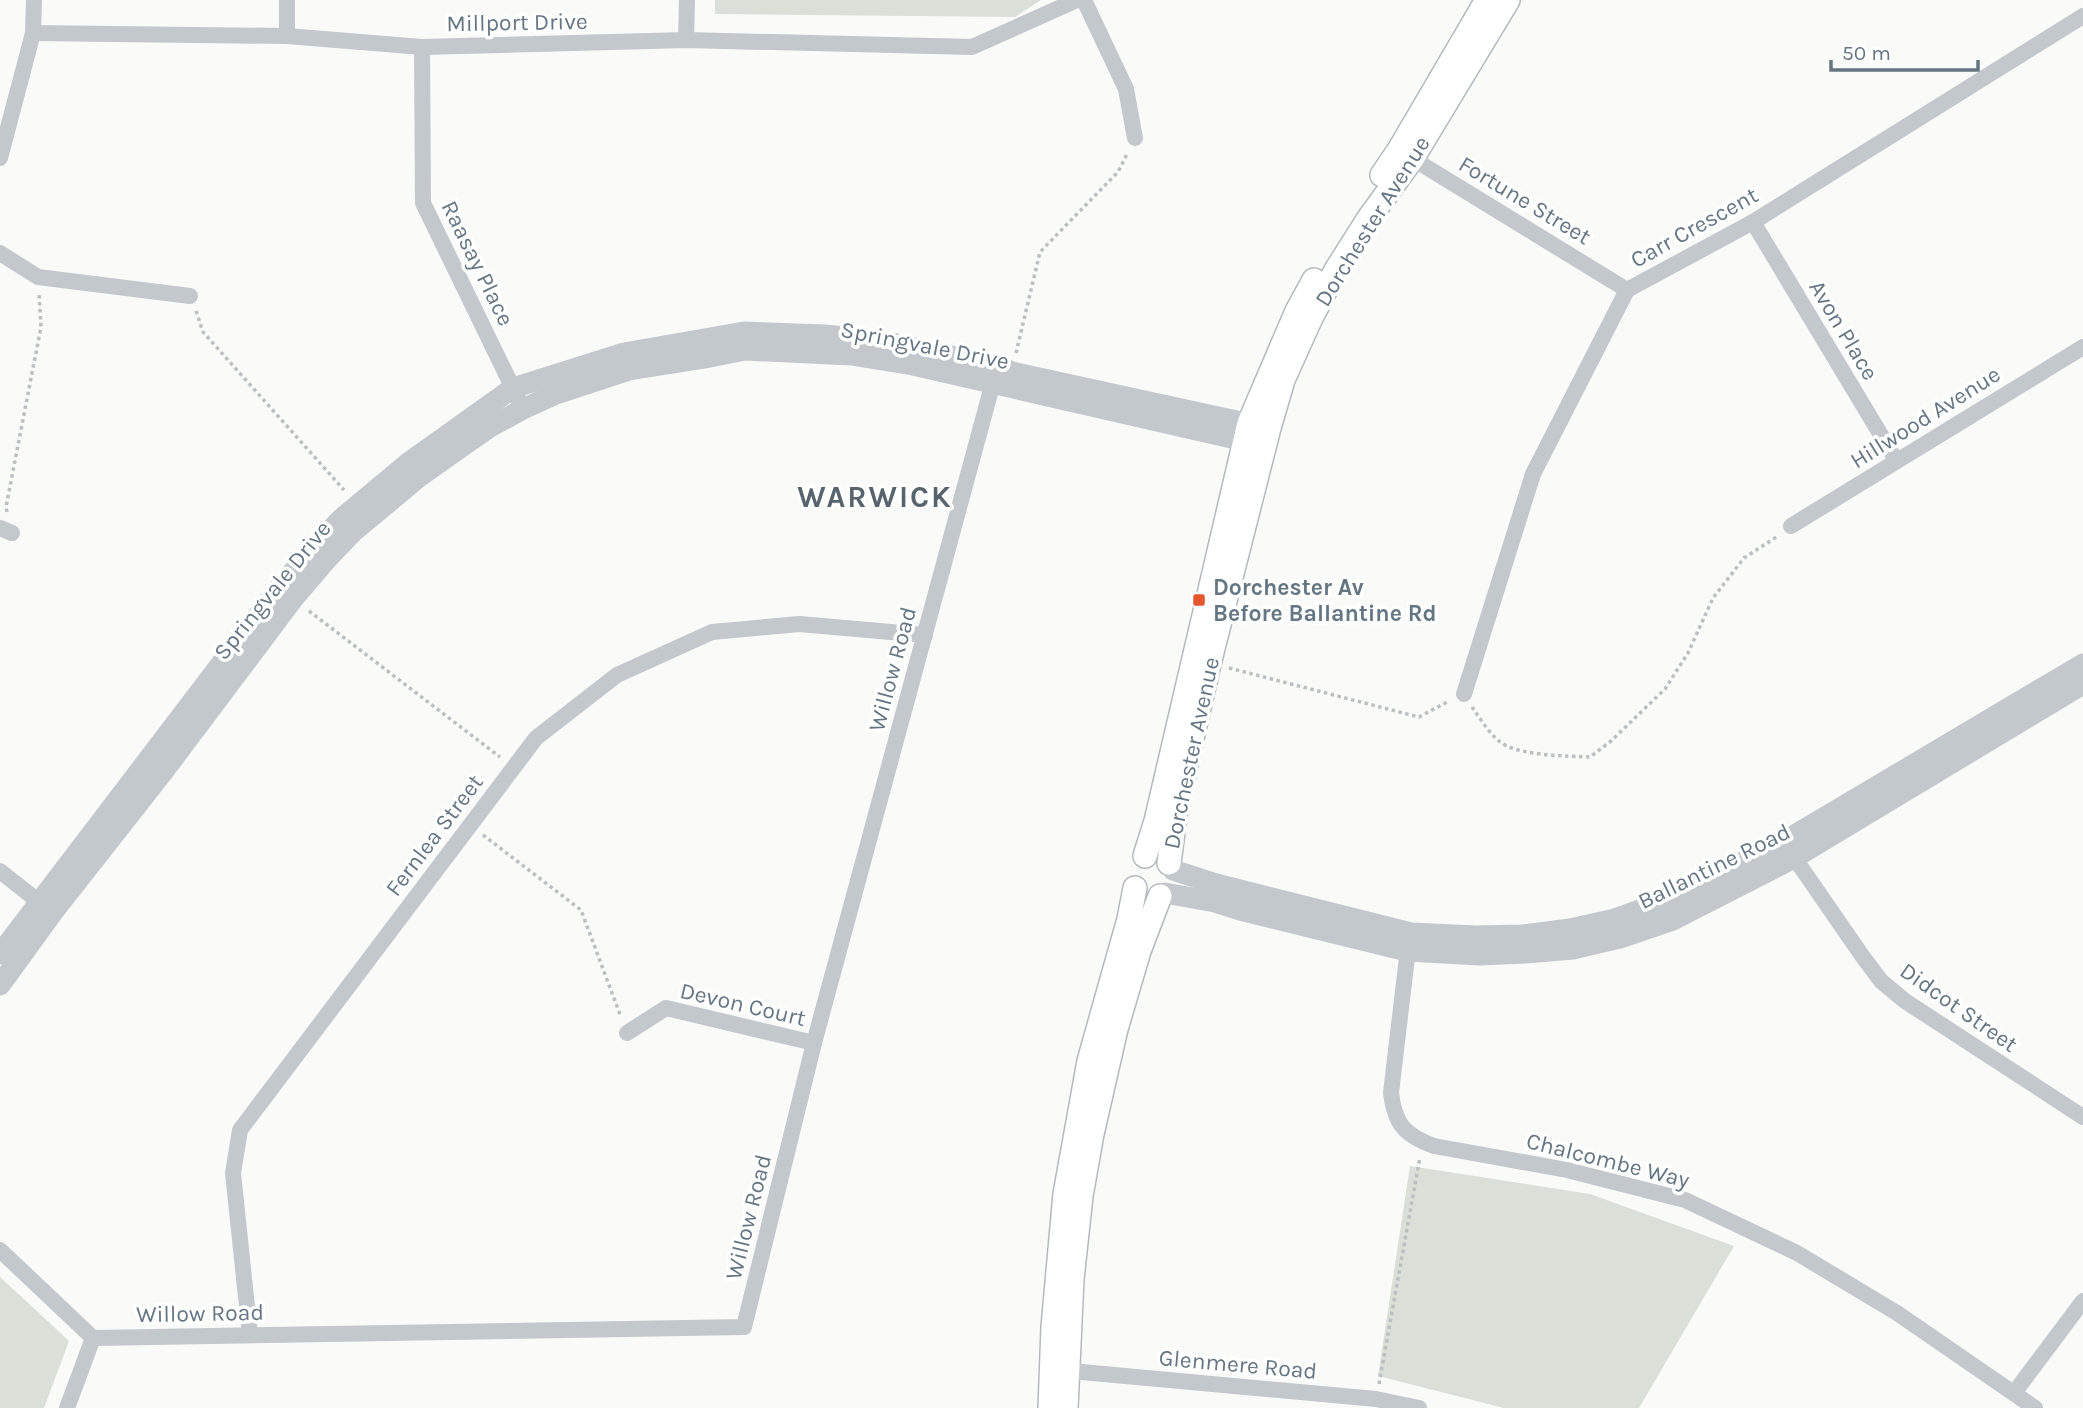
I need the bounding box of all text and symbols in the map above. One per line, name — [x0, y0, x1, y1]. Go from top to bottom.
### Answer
street label: Millport Drive — [446, 8, 588, 37]
scale bar — [1831, 28, 1978, 72]
text: 50 m — [1842, 41, 1891, 65]
street label: Dorchester Avenue — [1309, 131, 1436, 311]
street label: Fortune Street — [1454, 150, 1596, 251]
street label: Carr Crescent — [1626, 181, 1763, 274]
street label: Raasay Place — [436, 196, 519, 330]
street label: Avon Place — [1803, 275, 1884, 385]
street label: Springvale Drive — [838, 316, 1011, 375]
street label: Hillwood Avenue — [1845, 360, 2005, 474]
district label: WARWICK — [797, 479, 953, 515]
street label: Springvale Drive — [208, 515, 337, 665]
place label: Dorchester Av Before Ballantine Rd — [1213, 574, 1437, 627]
marker: Dorchester Av Before Ballantine Rd — [1191, 592, 1207, 608]
street label: Willow Road — [863, 604, 922, 734]
street label: Dorchester Avenue — [1158, 655, 1225, 852]
street label: Fernlea Street — [380, 769, 489, 901]
street label: Ballantine Road — [1634, 818, 1795, 915]
street label: Didcot Street — [1895, 957, 2023, 1058]
street label: Devon Court — [677, 977, 809, 1032]
street label: Chalcombe Way — [1524, 1127, 1693, 1194]
street label: Willow Road — [720, 1152, 777, 1282]
street label: Willow Road — [136, 1299, 264, 1328]
street label: Glenmere Road — [1158, 1344, 1318, 1385]

